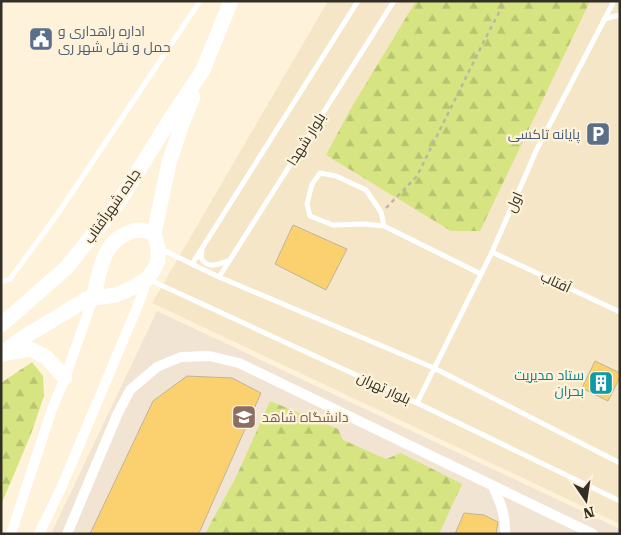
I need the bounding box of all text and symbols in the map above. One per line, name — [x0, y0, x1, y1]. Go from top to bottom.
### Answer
place label: اداره راهداری و حمل و نقل شهر ری — [58, 23, 171, 55]
public building icon: اداره راهداری و حمل و نقل شهر ری — [28, 26, 54, 52]
street label: بلوار شهدا — [284, 110, 328, 168]
parking icon: پایانه تاکسی — [585, 121, 611, 147]
place label: پایانه تاکسی — [508, 126, 580, 144]
street label: جاده شهرآفتاب — [81, 166, 143, 246]
street label: اول — [502, 189, 526, 215]
street label: آفتاب — [538, 268, 574, 296]
place label: ستاد مدیریت بحران — [514, 367, 584, 399]
street label: بلوار تهران — [355, 369, 413, 407]
building icon: ستاد مدیریت بحران — [588, 370, 614, 396]
school or university icon: دانشگاه شاهد — [231, 404, 257, 430]
place label: دانشگاه شاهد — [262, 409, 348, 425]
north arrow — [561, 475, 611, 525]
text: N — [582, 504, 596, 522]

